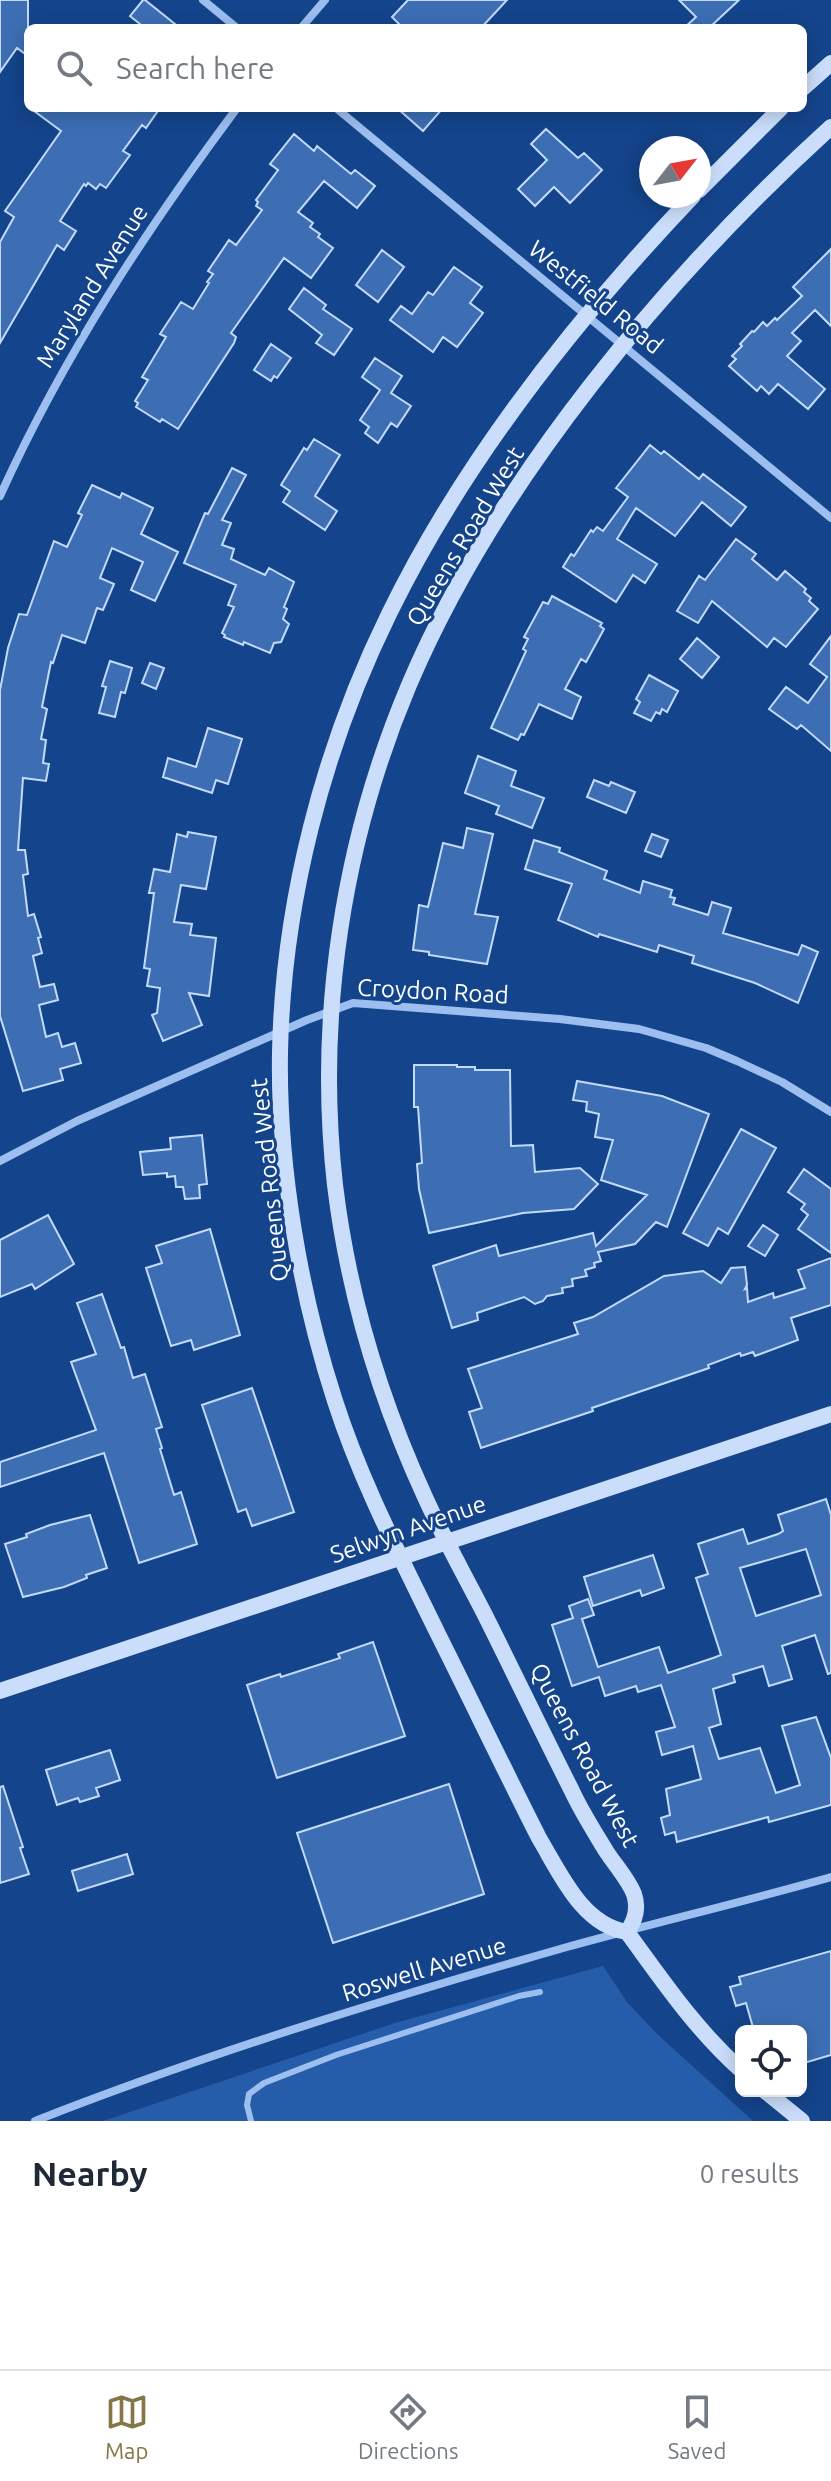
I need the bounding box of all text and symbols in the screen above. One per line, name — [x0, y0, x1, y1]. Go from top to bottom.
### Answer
search box — [24, 24, 807, 112]
icon: search — [52, 46, 96, 90]
text: Search here — [116, 51, 275, 85]
north arrow — [639, 136, 711, 208]
street label: Maryland Avenue — [31, 199, 153, 373]
street label: Westfield Road — [524, 235, 668, 359]
street label: Queens Road West — [401, 441, 529, 630]
street label: Croydon Road — [356, 974, 510, 1008]
street label: Queens Road West — [245, 1076, 293, 1283]
street label: Selwyn Avenue — [327, 1490, 489, 1568]
street label: Queens Road West — [525, 1659, 645, 1852]
street label: Roswell Avenue — [339, 1931, 509, 2007]
map controls — [735, 2025, 807, 2097]
button: locate — [735, 2025, 807, 2097]
text: Nearby — [32, 2154, 147, 2192]
text: 0 results — [700, 2159, 799, 2188]
tab: Map — [105, 2390, 149, 2463]
tab: Directions — [358, 2390, 458, 2463]
tab: Saved — [668, 2390, 726, 2463]

